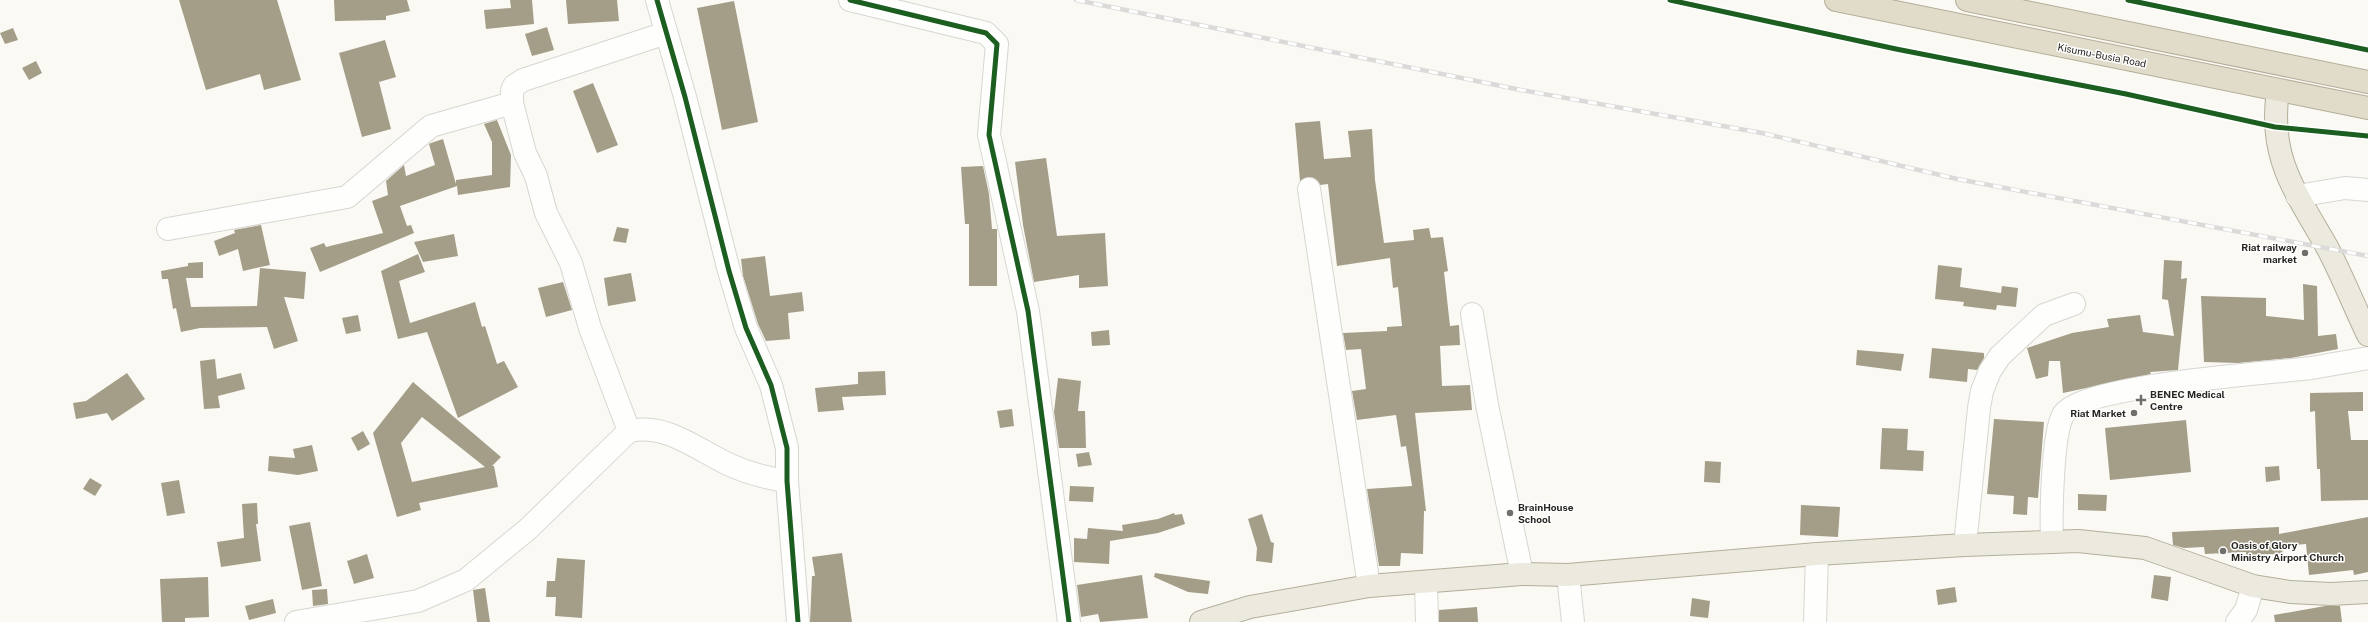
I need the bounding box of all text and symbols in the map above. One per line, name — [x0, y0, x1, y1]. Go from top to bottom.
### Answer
street label: Kisumu-Busia Road — [2057, 41, 2147, 69]
place label: Riat railway market — [2241, 241, 2297, 265]
marker: Riat railway market — [2300, 248, 2310, 258]
place label: BENEC Medical Centre — [2150, 388, 2225, 412]
marker: BENEC Medical Centre — [2135, 394, 2147, 406]
place label: Riat Market — [2070, 407, 2126, 419]
marker: Riat Market — [2129, 408, 2139, 418]
place label: BrainHouse School — [1518, 501, 1574, 525]
marker: BrainHouse School — [1505, 508, 1515, 518]
place label: Oasis of Glory Ministry Airport Church — [2231, 539, 2344, 563]
marker: Oasis of Glory Ministry Airport Church — [2218, 546, 2228, 556]

